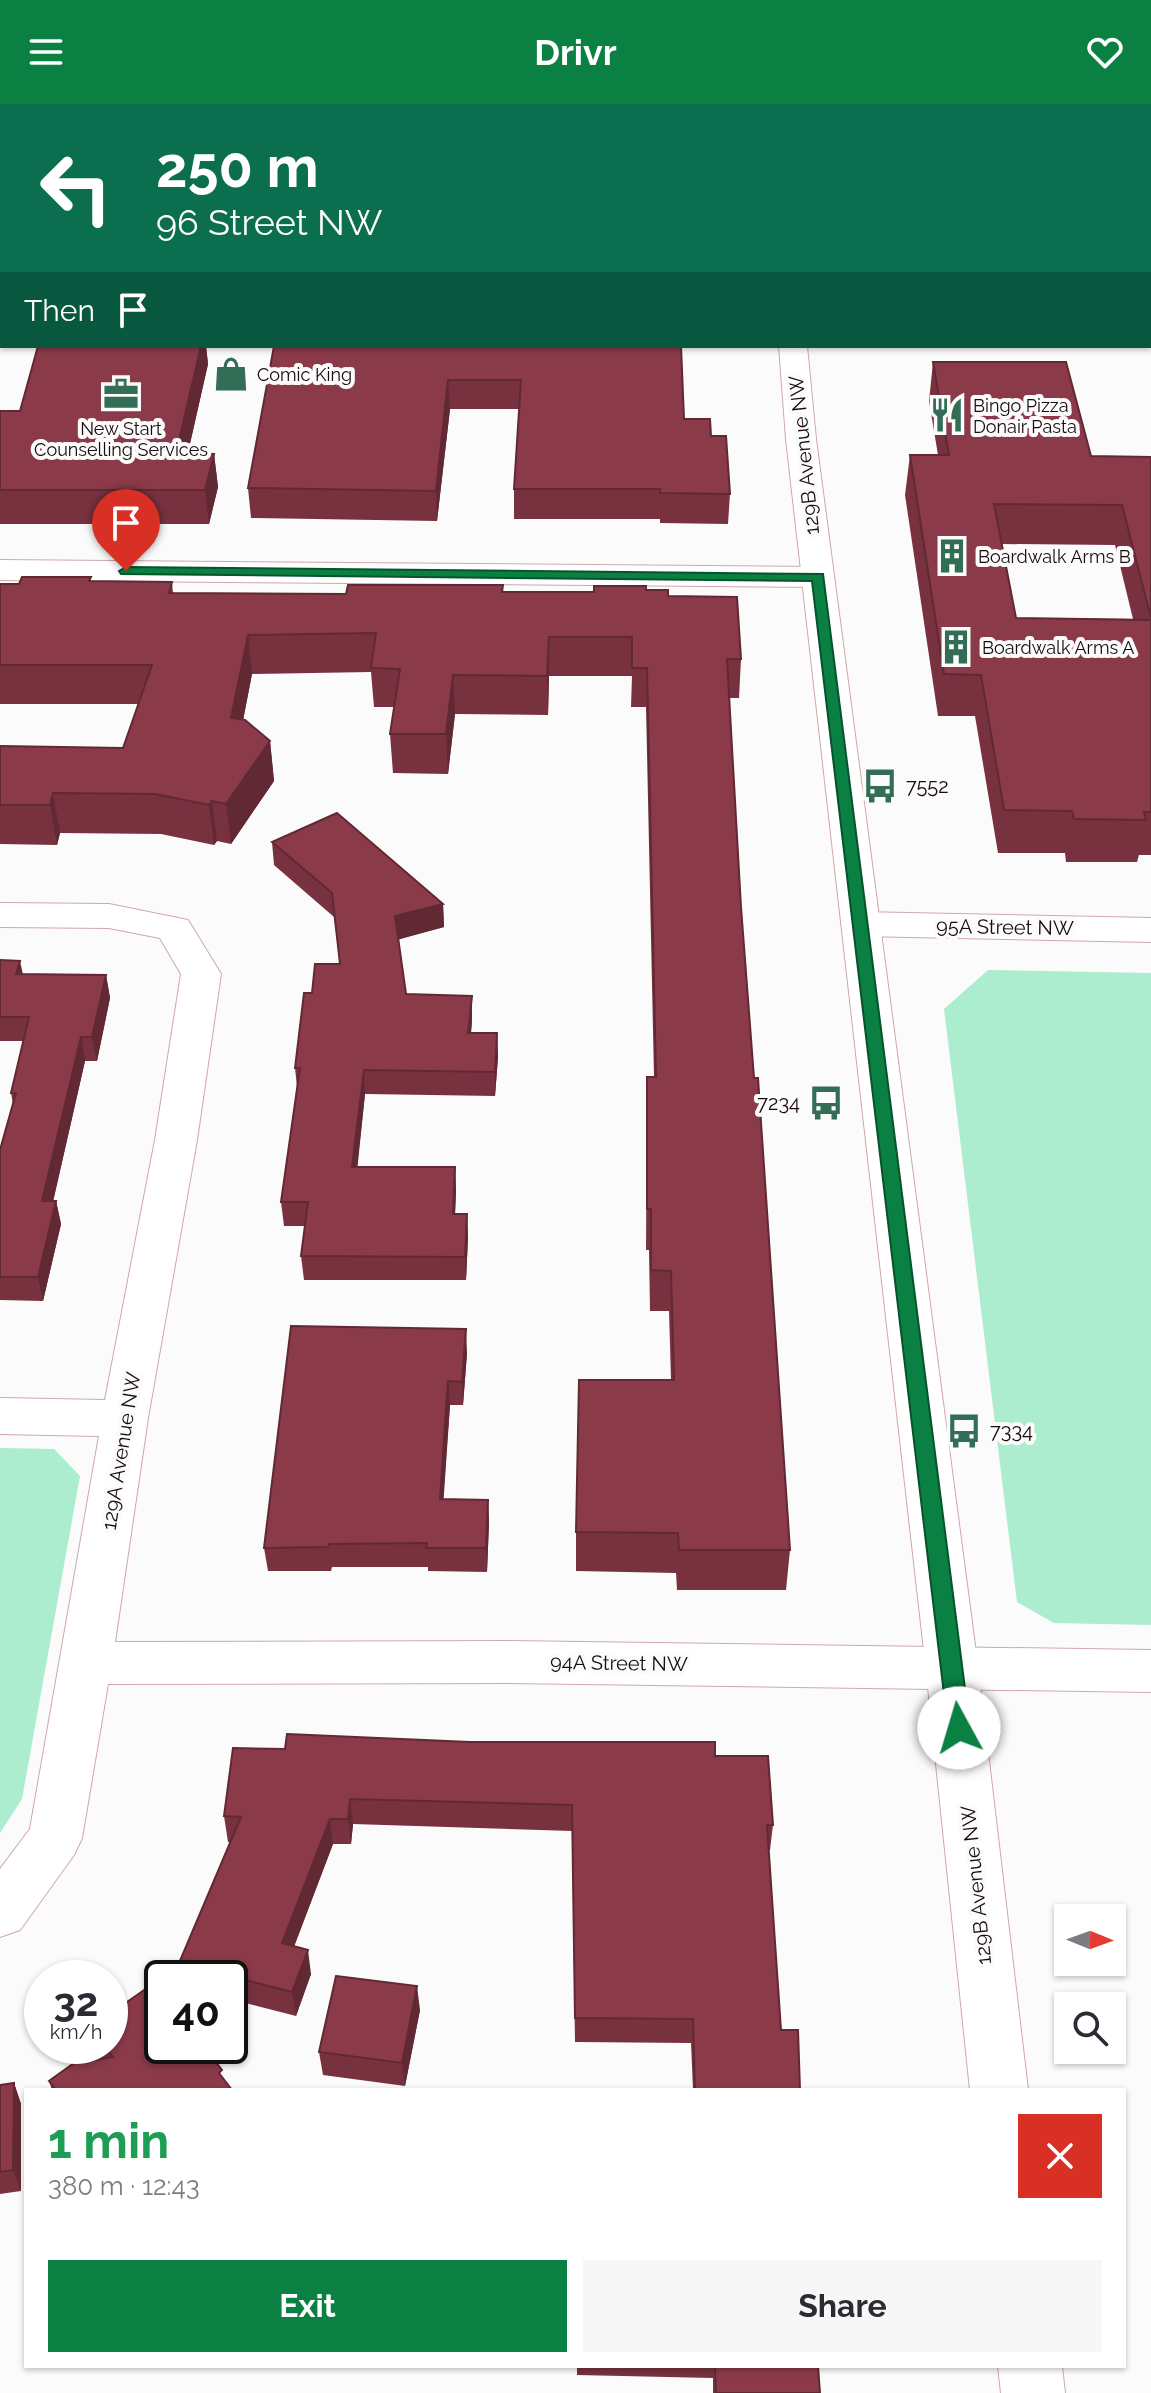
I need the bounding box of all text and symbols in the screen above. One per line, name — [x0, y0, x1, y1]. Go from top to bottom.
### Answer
icon: menu — [24, 30, 68, 74]
icon: heart — [1083, 30, 1127, 74]
text: Drivr — [534, 31, 617, 73]
text: 250 m — [156, 134, 319, 200]
icon: left — [24, 136, 128, 240]
text: 96 Street NW — [156, 201, 382, 243]
icon: arrive — [111, 288, 155, 332]
text: Then — [24, 293, 95, 328]
shop icon: Comic King — [212, 355, 250, 393]
place label: Comic King — [257, 364, 352, 385]
street label: 129B Avenue NW — [784, 374, 824, 536]
office icon: New Start Counselling Services — [102, 375, 140, 413]
place label: Bingo Pizza Donair Pasta — [973, 395, 1077, 437]
restaurant icon: Bingo Pizza Donair Pasta — [928, 396, 966, 434]
place label: New Start Counselling Services — [34, 418, 208, 460]
pin — [92, 489, 160, 571]
icon: arrive — [104, 501, 148, 545]
building icon: Boardwalk Arms B — [933, 537, 971, 575]
place label: Boardwalk Arms B — [978, 546, 1131, 567]
building icon: Boardwalk Arms A — [937, 628, 975, 666]
place label: Boardwalk Arms A — [982, 637, 1134, 658]
bus stop icon: 7552 — [861, 767, 899, 805]
place label: 7552 — [906, 774, 949, 798]
street label: 95A Street NW — [936, 914, 1074, 940]
bus stop icon: 7234 — [807, 1084, 845, 1122]
place label: 7234 — [757, 1091, 800, 1115]
street label: 129A Avenue NW — [97, 1370, 145, 1532]
bus stop icon: 7334 — [945, 1412, 983, 1450]
place label: 7334 — [990, 1419, 1033, 1443]
street label: 94A Street NW — [550, 1650, 688, 1676]
position arrow — [917, 1686, 1001, 1770]
street label: 129B Avenue NW — [956, 1804, 996, 1966]
north arrow — [1054, 1904, 1126, 1976]
map controls — [1054, 1904, 1126, 2064]
speed limit sign: 40 — [144, 1960, 248, 2064]
text: 32 — [54, 1978, 98, 2025]
button: search — [1054, 1992, 1126, 2064]
text: km/h — [50, 2020, 102, 2044]
text: 1 min — [48, 2113, 169, 2169]
button: close — [1018, 2114, 1102, 2198]
text: 380 m · 12:43 — [48, 2171, 200, 2201]
button: Exit — [48, 2260, 567, 2352]
button: Share — [583, 2260, 1102, 2352]

